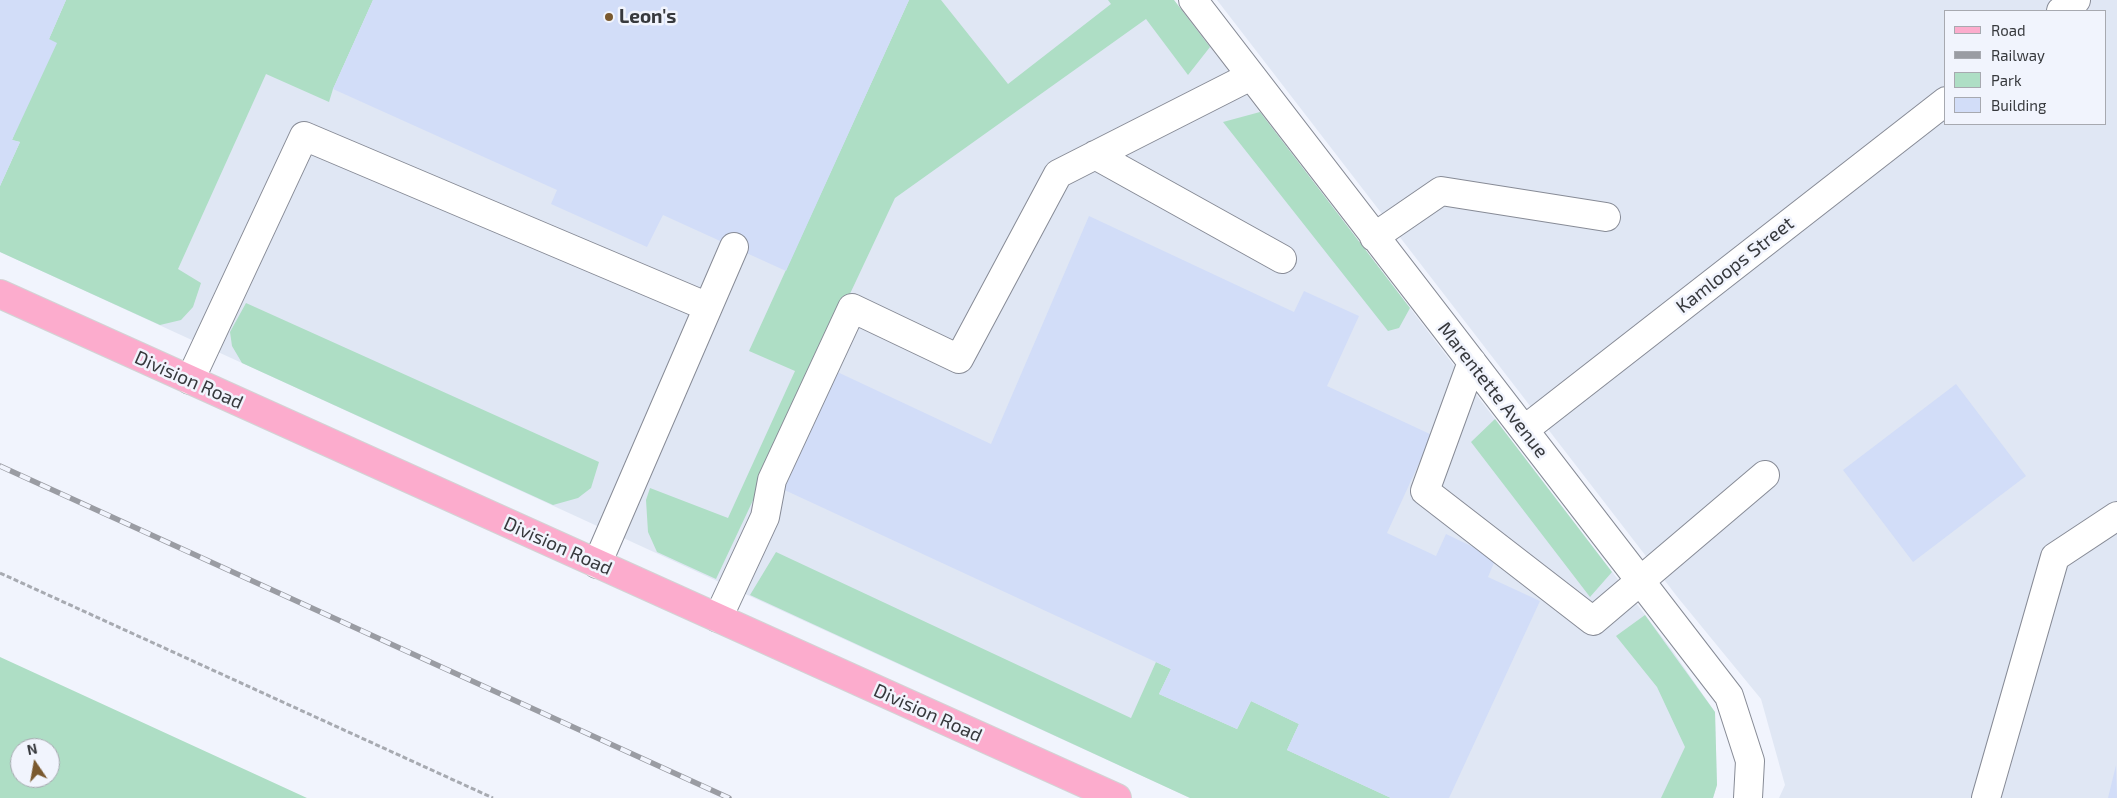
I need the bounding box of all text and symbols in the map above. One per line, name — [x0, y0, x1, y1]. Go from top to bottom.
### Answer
place label: Leon's — [619, 6, 676, 28]
legend — [1944, 10, 2107, 125]
marker: Leon's — [603, 11, 615, 23]
text: Road — [1991, 21, 2026, 39]
text: Railway — [1991, 46, 2045, 64]
text: Park — [1991, 71, 2022, 89]
text: Building — [1991, 96, 2046, 114]
street label: Kamloops Street — [1672, 212, 1798, 318]
street label: Marentette Avenue — [1433, 318, 1553, 462]
street label: Division Road — [131, 346, 247, 414]
street label: Division Road — [500, 512, 616, 580]
street label: Division Road — [870, 679, 986, 747]
north arrow — [10, 738, 60, 788]
text: N — [25, 739, 39, 758]

